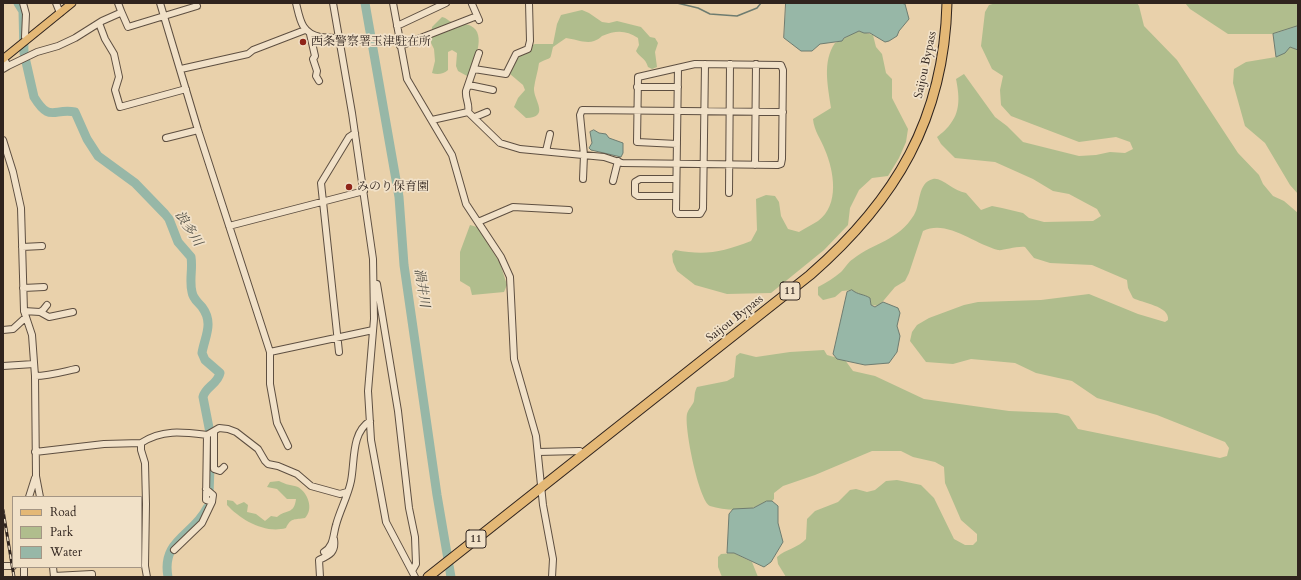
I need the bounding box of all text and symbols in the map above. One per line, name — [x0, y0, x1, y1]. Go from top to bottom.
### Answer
street label: Saijou Bypass — [912, 30, 940, 100]
place label: 西条警察署玉津駐在所 — [311, 35, 431, 49]
marker: 西条警察署玉津駐在所 — [298, 37, 308, 47]
place label: みのり保育園 — [357, 180, 429, 194]
marker: みのり保育園 — [344, 182, 354, 192]
water label: 浪多川 — [171, 208, 205, 250]
water label: 渦井川 — [410, 268, 432, 308]
road number: 11 — [780, 282, 800, 300]
street label: Saijou Bypass — [704, 292, 766, 346]
legend — [12, 496, 142, 568]
text: Road — [50, 504, 76, 520]
text: Park — [50, 524, 73, 540]
road number: 11 — [466, 530, 486, 548]
text: Water — [50, 544, 82, 560]

